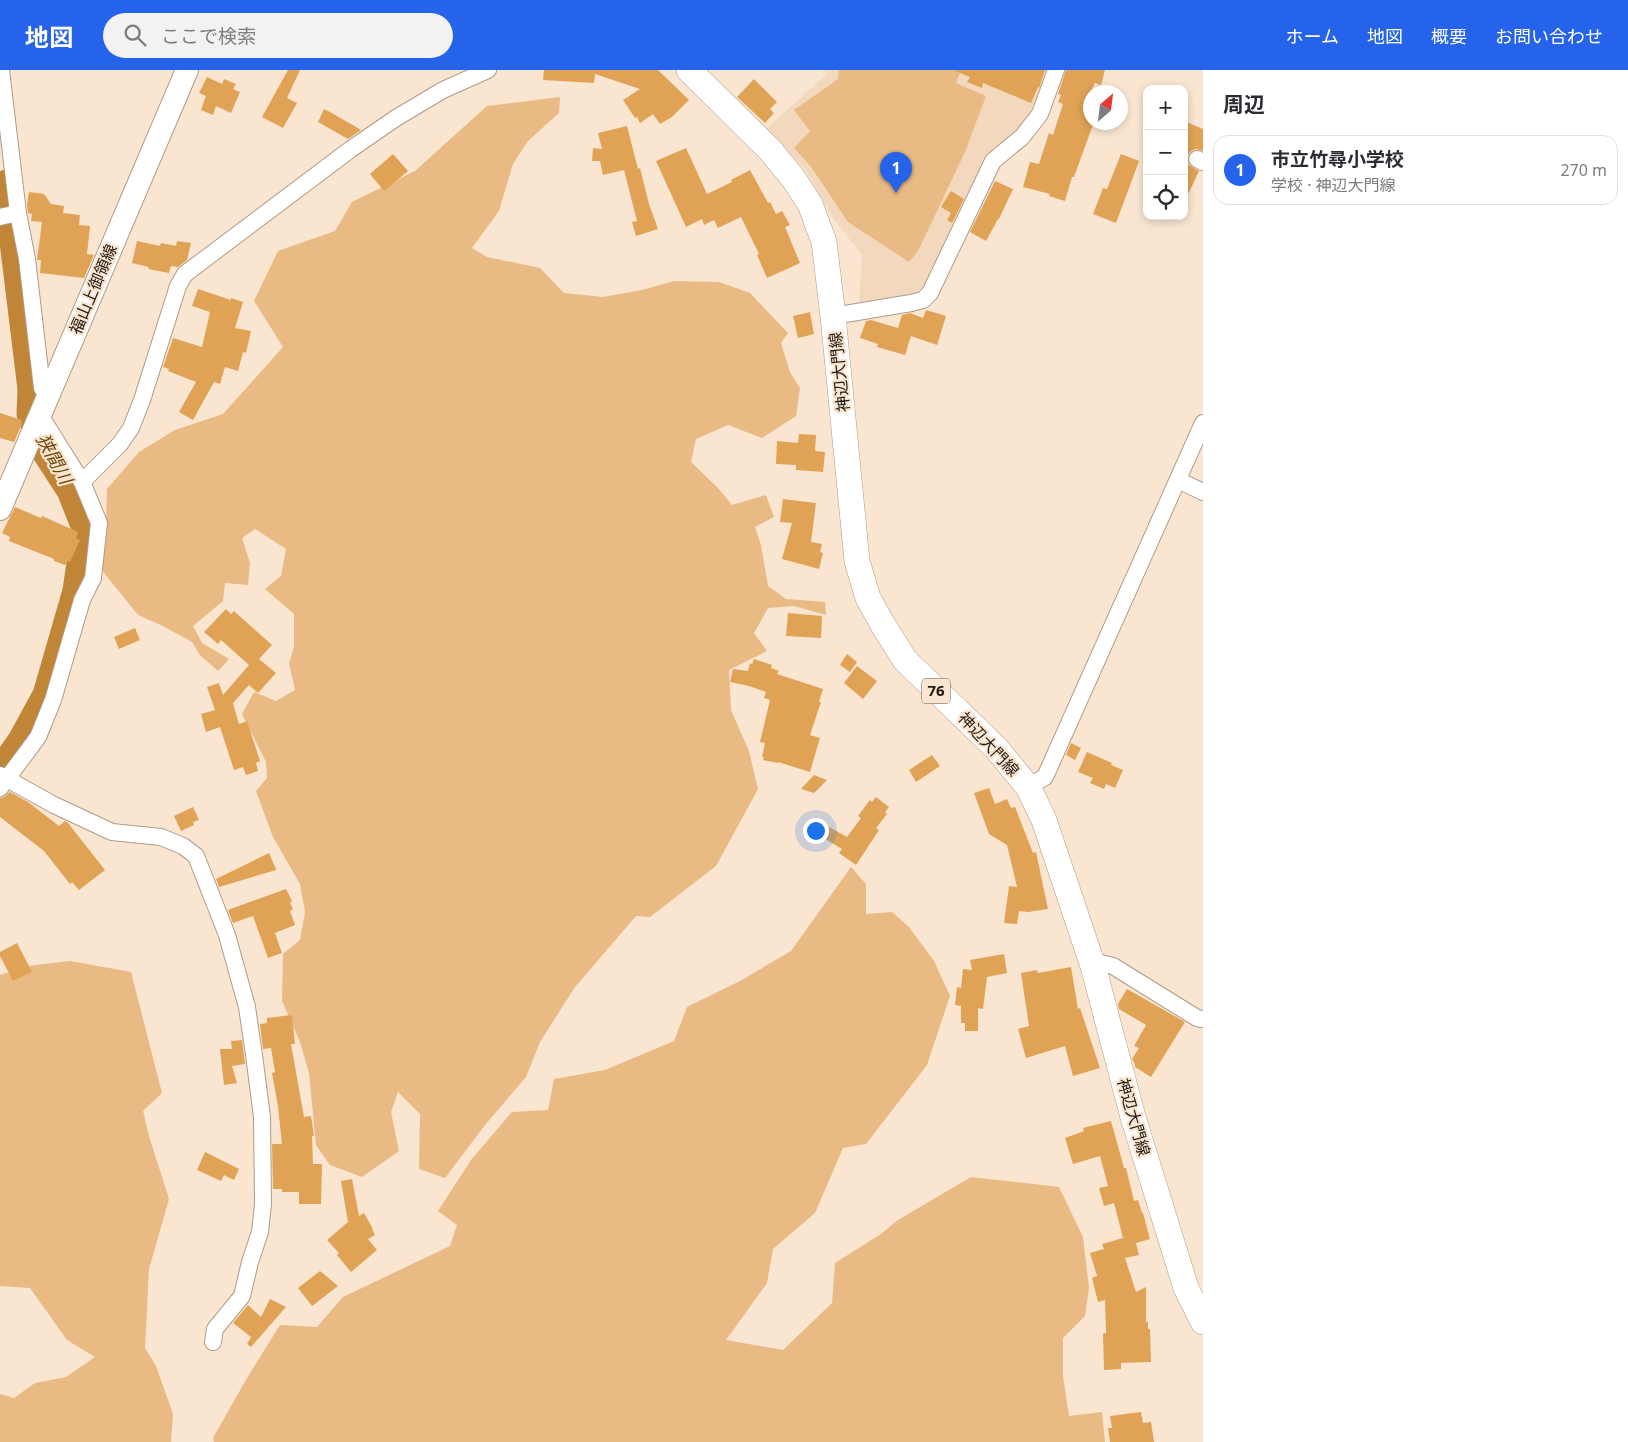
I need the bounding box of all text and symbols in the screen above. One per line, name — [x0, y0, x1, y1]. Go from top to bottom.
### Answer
search box — [103, 13, 453, 58]
text: 地図 — [25, 20, 73, 53]
icon: search — [121, 21, 149, 49]
text: ここで検索 — [161, 23, 256, 49]
text: ホーム — [1286, 24, 1339, 48]
text: 地図 — [1367, 24, 1403, 48]
text: 概要 — [1431, 24, 1467, 48]
text: お問い合わせ — [1495, 24, 1603, 48]
north arrow — [1083, 85, 1128, 130]
map controls — [1143, 85, 1188, 220]
button: + — [1143, 85, 1188, 130]
text: 周辺 — [1223, 90, 1265, 118]
button: − — [1143, 130, 1188, 175]
text: 市立竹尋小学校 — [1271, 146, 1404, 172]
pin: 1 — [880, 152, 912, 193]
text: 1 — [1235, 159, 1245, 181]
text: 270 m — [1560, 159, 1607, 181]
text: 学校 · 神辺大門線 — [1271, 174, 1396, 196]
button: locate — [1143, 175, 1188, 220]
street label: 福山上御領線 — [64, 241, 122, 337]
street label: 神辺大門線 — [824, 331, 854, 413]
water label: 狭間川 — [31, 429, 79, 490]
road number: 76 — [922, 678, 950, 704]
street label: 神辺大門線 — [954, 707, 1024, 781]
your location — [803, 818, 829, 844]
street label: 神辺大門線 — [1112, 1076, 1156, 1158]

